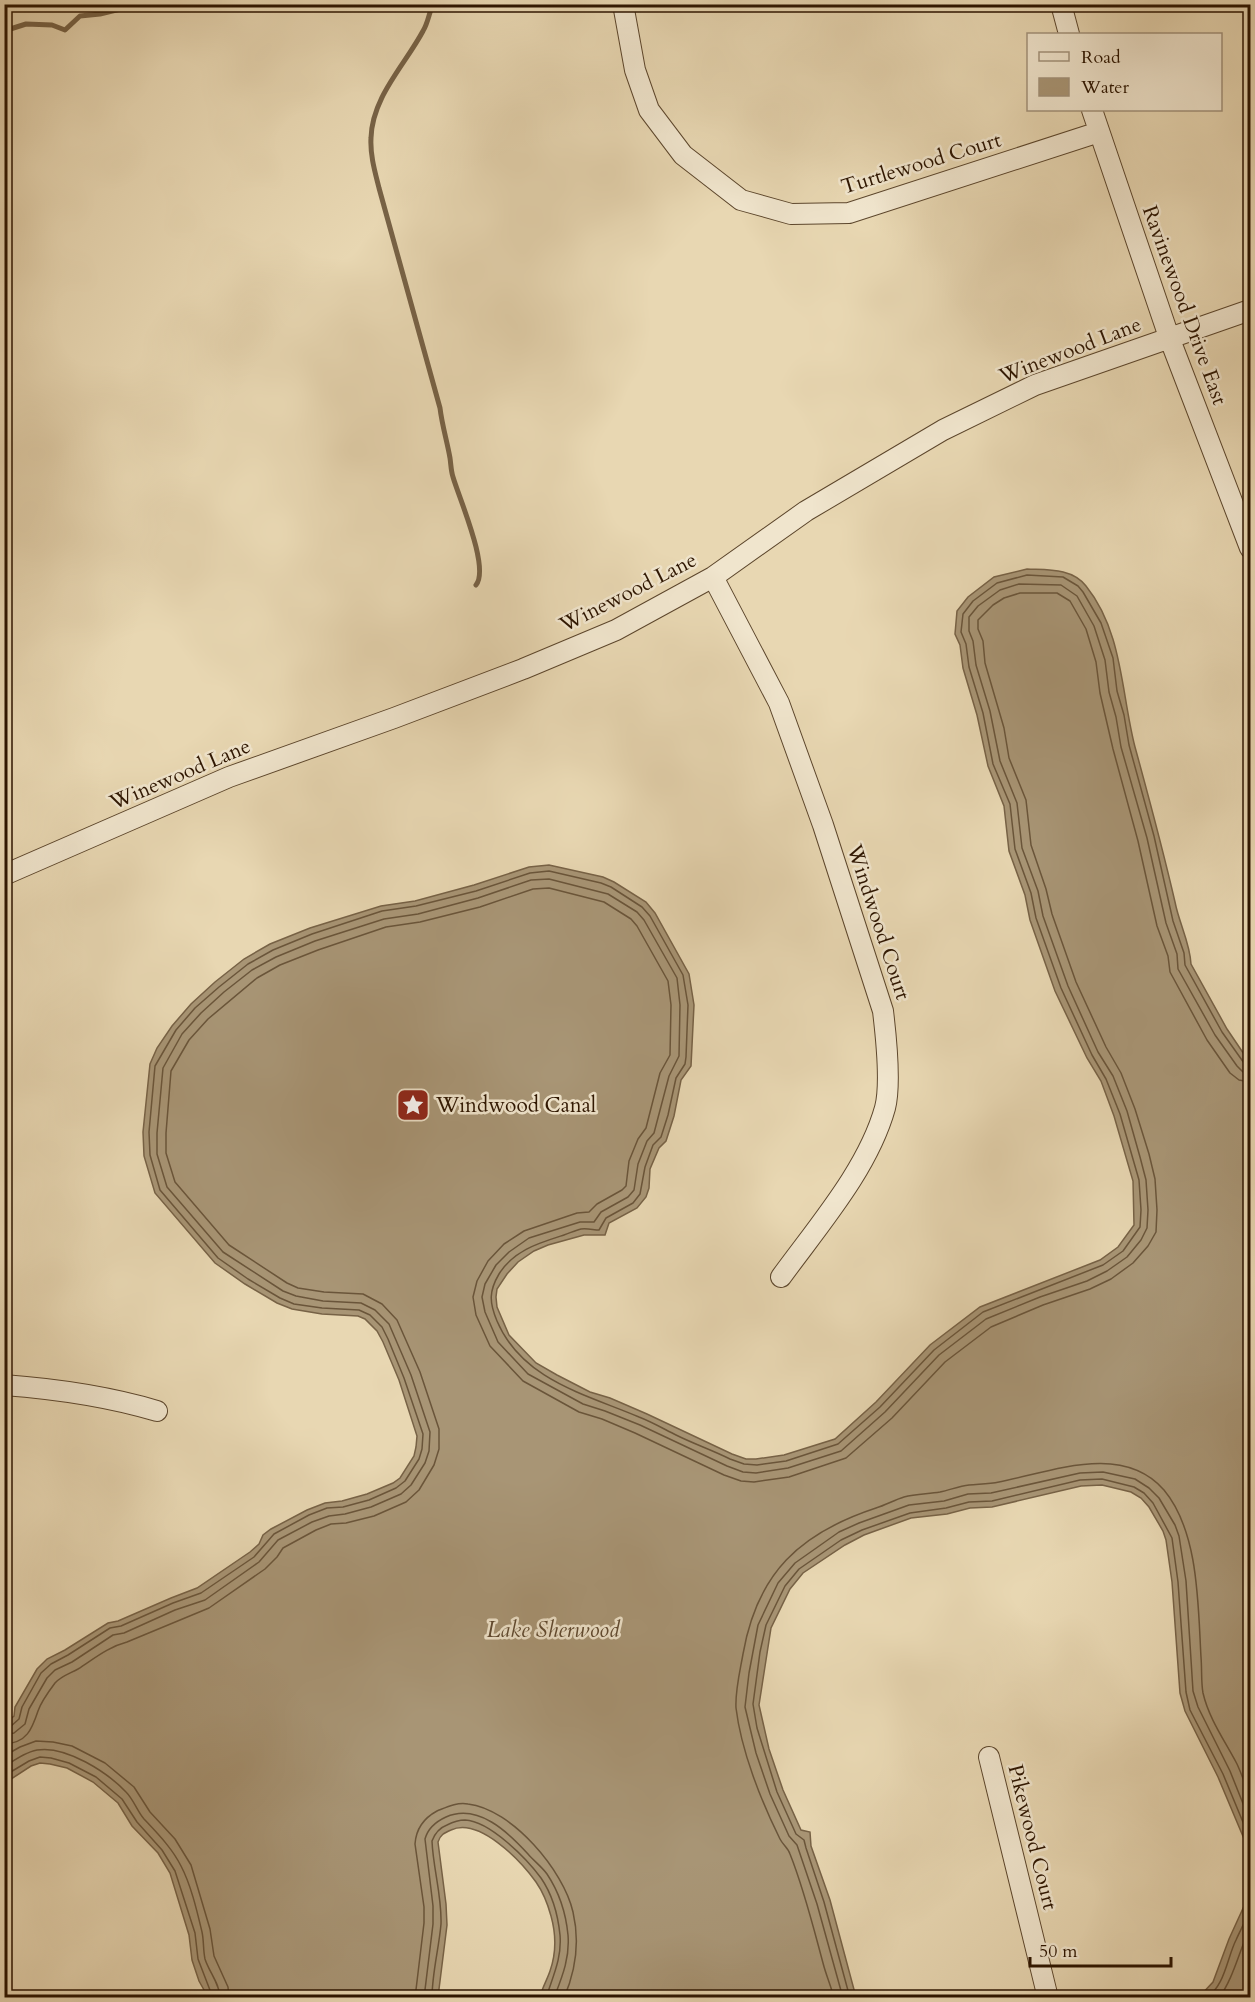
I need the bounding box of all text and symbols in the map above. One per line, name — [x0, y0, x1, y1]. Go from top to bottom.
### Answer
legend — [1027, 33, 1222, 111]
text: Road — [1081, 45, 1121, 70]
text: Water — [1080, 75, 1130, 100]
street label: Turtlewood Court — [838, 125, 1005, 202]
street label: Ravinewood Drive East — [1135, 201, 1234, 409]
street label: Winewood Lane — [994, 310, 1145, 391]
street label: Winewood Lane — [554, 545, 702, 640]
street label: Winewood Lane — [104, 732, 255, 818]
street label: Windwood Court — [839, 840, 917, 1004]
place icon: Windwood Canal — [395, 1087, 431, 1123]
place label: Windwood Canal — [435, 1091, 596, 1120]
water label: Lake Sherwood — [486, 1615, 621, 1645]
street label: Pikewood Court — [1000, 1761, 1065, 1913]
scale bar — [1030, 1930, 1171, 1968]
text: 50 m — [1039, 1939, 1078, 1964]

